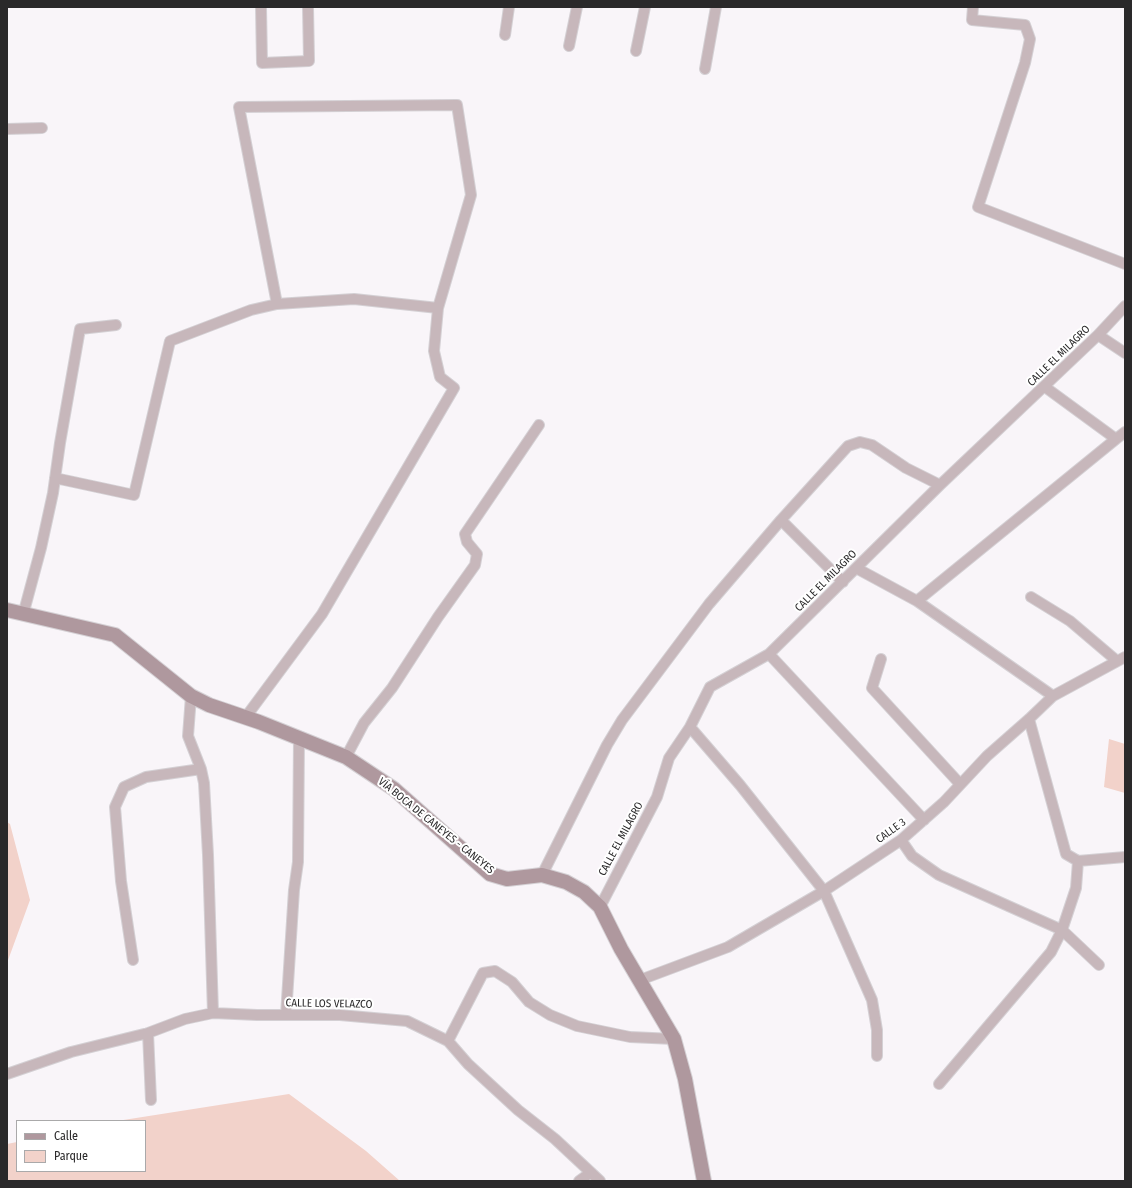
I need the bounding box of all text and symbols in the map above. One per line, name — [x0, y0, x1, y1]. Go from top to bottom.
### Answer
street label: CALLE EL MILAGRO — [1025, 323, 1093, 389]
street label: CALLE EL MILAGRO — [792, 547, 860, 615]
street label: VÍA BOCA DE CANEYES - CANEYES — [375, 775, 497, 877]
street label: CALLE EL MILAGRO — [596, 800, 646, 878]
street label: CALLE 3 — [873, 816, 909, 846]
street label: CALLE LOS VELAZCO — [285, 997, 373, 1011]
legend — [16, 1120, 146, 1172]
text: Calle — [54, 1129, 78, 1143]
text: Parque — [54, 1149, 88, 1163]

